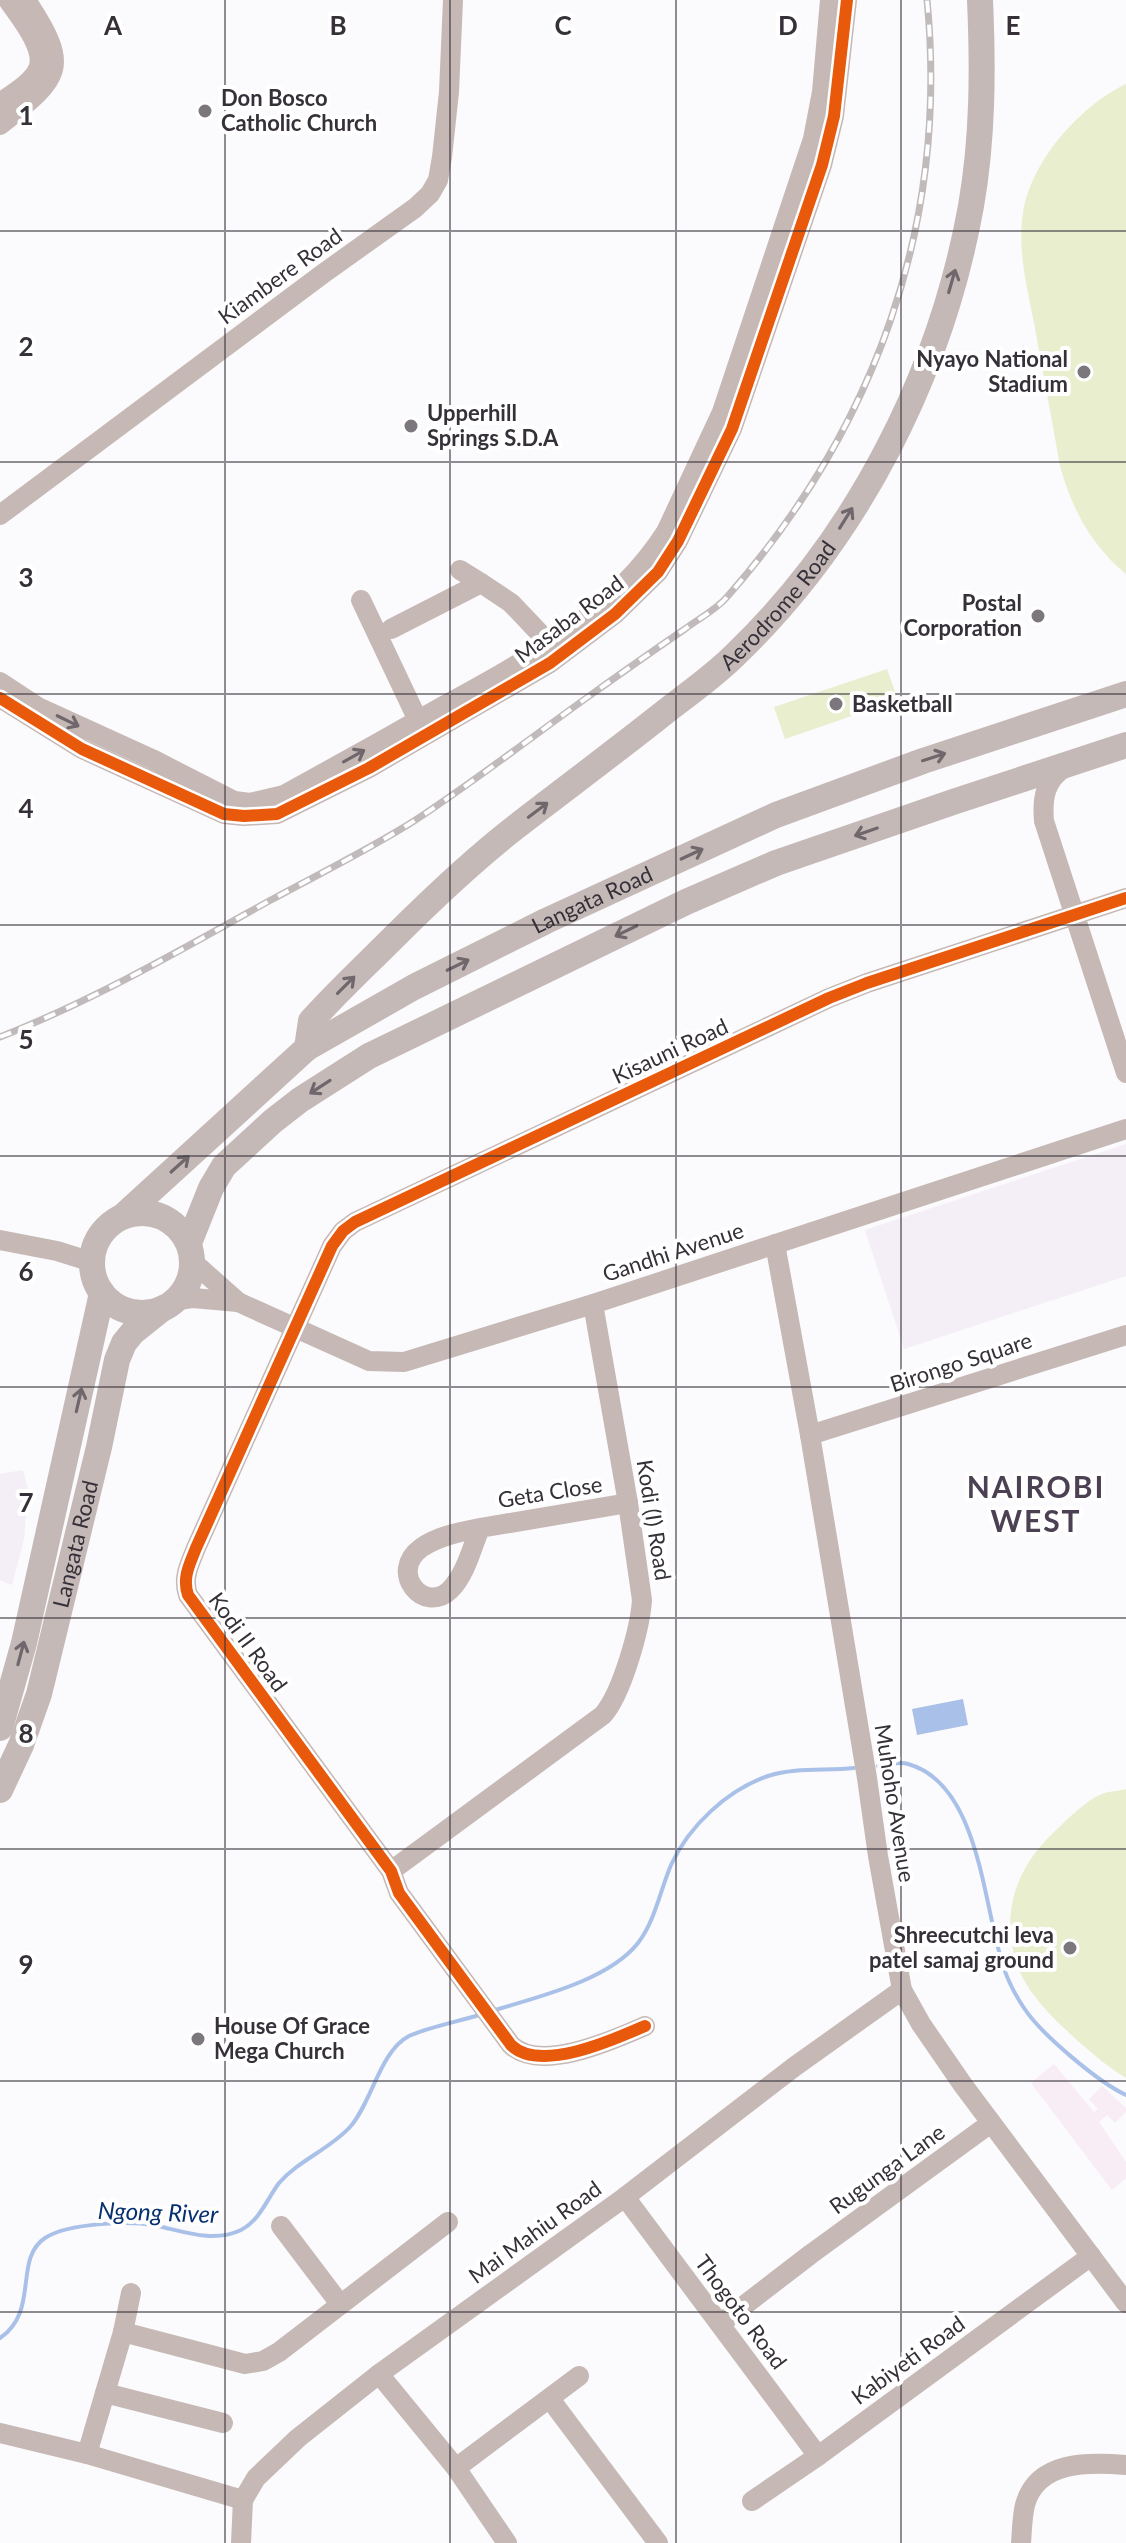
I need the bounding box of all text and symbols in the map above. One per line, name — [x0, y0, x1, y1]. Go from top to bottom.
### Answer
text: A — [103, 9, 123, 41]
text: B — [329, 9, 347, 41]
text: C — [554, 9, 572, 41]
text: D — [778, 9, 798, 41]
text: E — [1006, 9, 1020, 41]
place label: Don Bosco Catholic Church — [221, 84, 377, 136]
text: 1 — [18, 99, 34, 131]
marker: Don Bosco Catholic Church — [196, 102, 214, 120]
street label: Kiambere Road — [213, 222, 347, 330]
one-way arrow — [945, 269, 960, 295]
text: 2 — [18, 330, 34, 362]
place label: Nyayo National Stadium — [916, 345, 1068, 397]
marker: Nyayo National Stadium — [1075, 363, 1093, 381]
place label: Upperhill Springs S.D.A — [427, 399, 559, 451]
marker: Upperhill Springs S.D.A — [402, 417, 420, 435]
one-way arrow — [838, 507, 855, 529]
street label: Aerodrome Road — [714, 535, 841, 675]
text: 3 — [18, 561, 34, 593]
street label: Masaba Road — [509, 569, 628, 668]
place label: Postal Corporation — [903, 589, 1022, 641]
marker: Postal Corporation — [1029, 607, 1047, 625]
place label: Basketball — [852, 690, 953, 717]
marker: Basketball — [827, 695, 845, 713]
one-way arrow — [55, 714, 79, 729]
one-way arrow — [342, 748, 365, 764]
one-way arrow — [921, 749, 946, 764]
text: 4 — [18, 792, 34, 824]
one-way arrow — [527, 802, 548, 819]
one-way arrow — [854, 825, 879, 840]
one-way arrow — [680, 846, 704, 861]
street label: Langata Road — [527, 860, 657, 939]
one-way arrow — [615, 924, 639, 939]
one-way arrow — [445, 957, 469, 973]
one-way arrow — [336, 975, 356, 994]
street label: Kisauni Road — [608, 1012, 732, 1089]
text: 5 — [18, 1023, 34, 1055]
one-way arrow — [309, 1079, 332, 1095]
one-way arrow — [169, 1155, 189, 1173]
street label: Gandhi Avenue — [599, 1216, 747, 1287]
text: 6 — [18, 1255, 34, 1287]
street label: Birongo Square — [887, 1326, 1035, 1397]
one-way arrow — [72, 1387, 87, 1413]
street label: Kodi (I) Road — [632, 1458, 677, 1582]
district label: NAIROBI WEST — [967, 1468, 1105, 1538]
street label: Geta Close — [496, 1470, 604, 1513]
street label: Langata Road — [46, 1478, 103, 1610]
text: 7 — [18, 1486, 34, 1518]
street label: Kodi II Road — [203, 1587, 293, 1697]
one-way arrow — [15, 1640, 30, 1666]
text: 8 — [18, 1717, 34, 1749]
street label: Muhoho Avenue — [870, 1722, 921, 1884]
place label: Shreecutchi leva patel samaj ground — [869, 1921, 1054, 1973]
marker: Shreecutchi leva patel samaj ground — [1061, 1939, 1079, 1957]
text: 9 — [18, 1948, 34, 1980]
place label: House Of Grace Mega Church — [214, 2012, 370, 2064]
marker: House Of Grace Mega Church — [189, 2030, 207, 2048]
street label: Rugunga Lane — [824, 2118, 950, 2219]
street label: Mai Mahiu Road — [463, 2174, 606, 2289]
water label: Ngong River — [97, 2195, 220, 2228]
street label: Thogoto Road — [690, 2249, 793, 2374]
street label: Kabiyeti Road — [846, 2309, 970, 2410]

